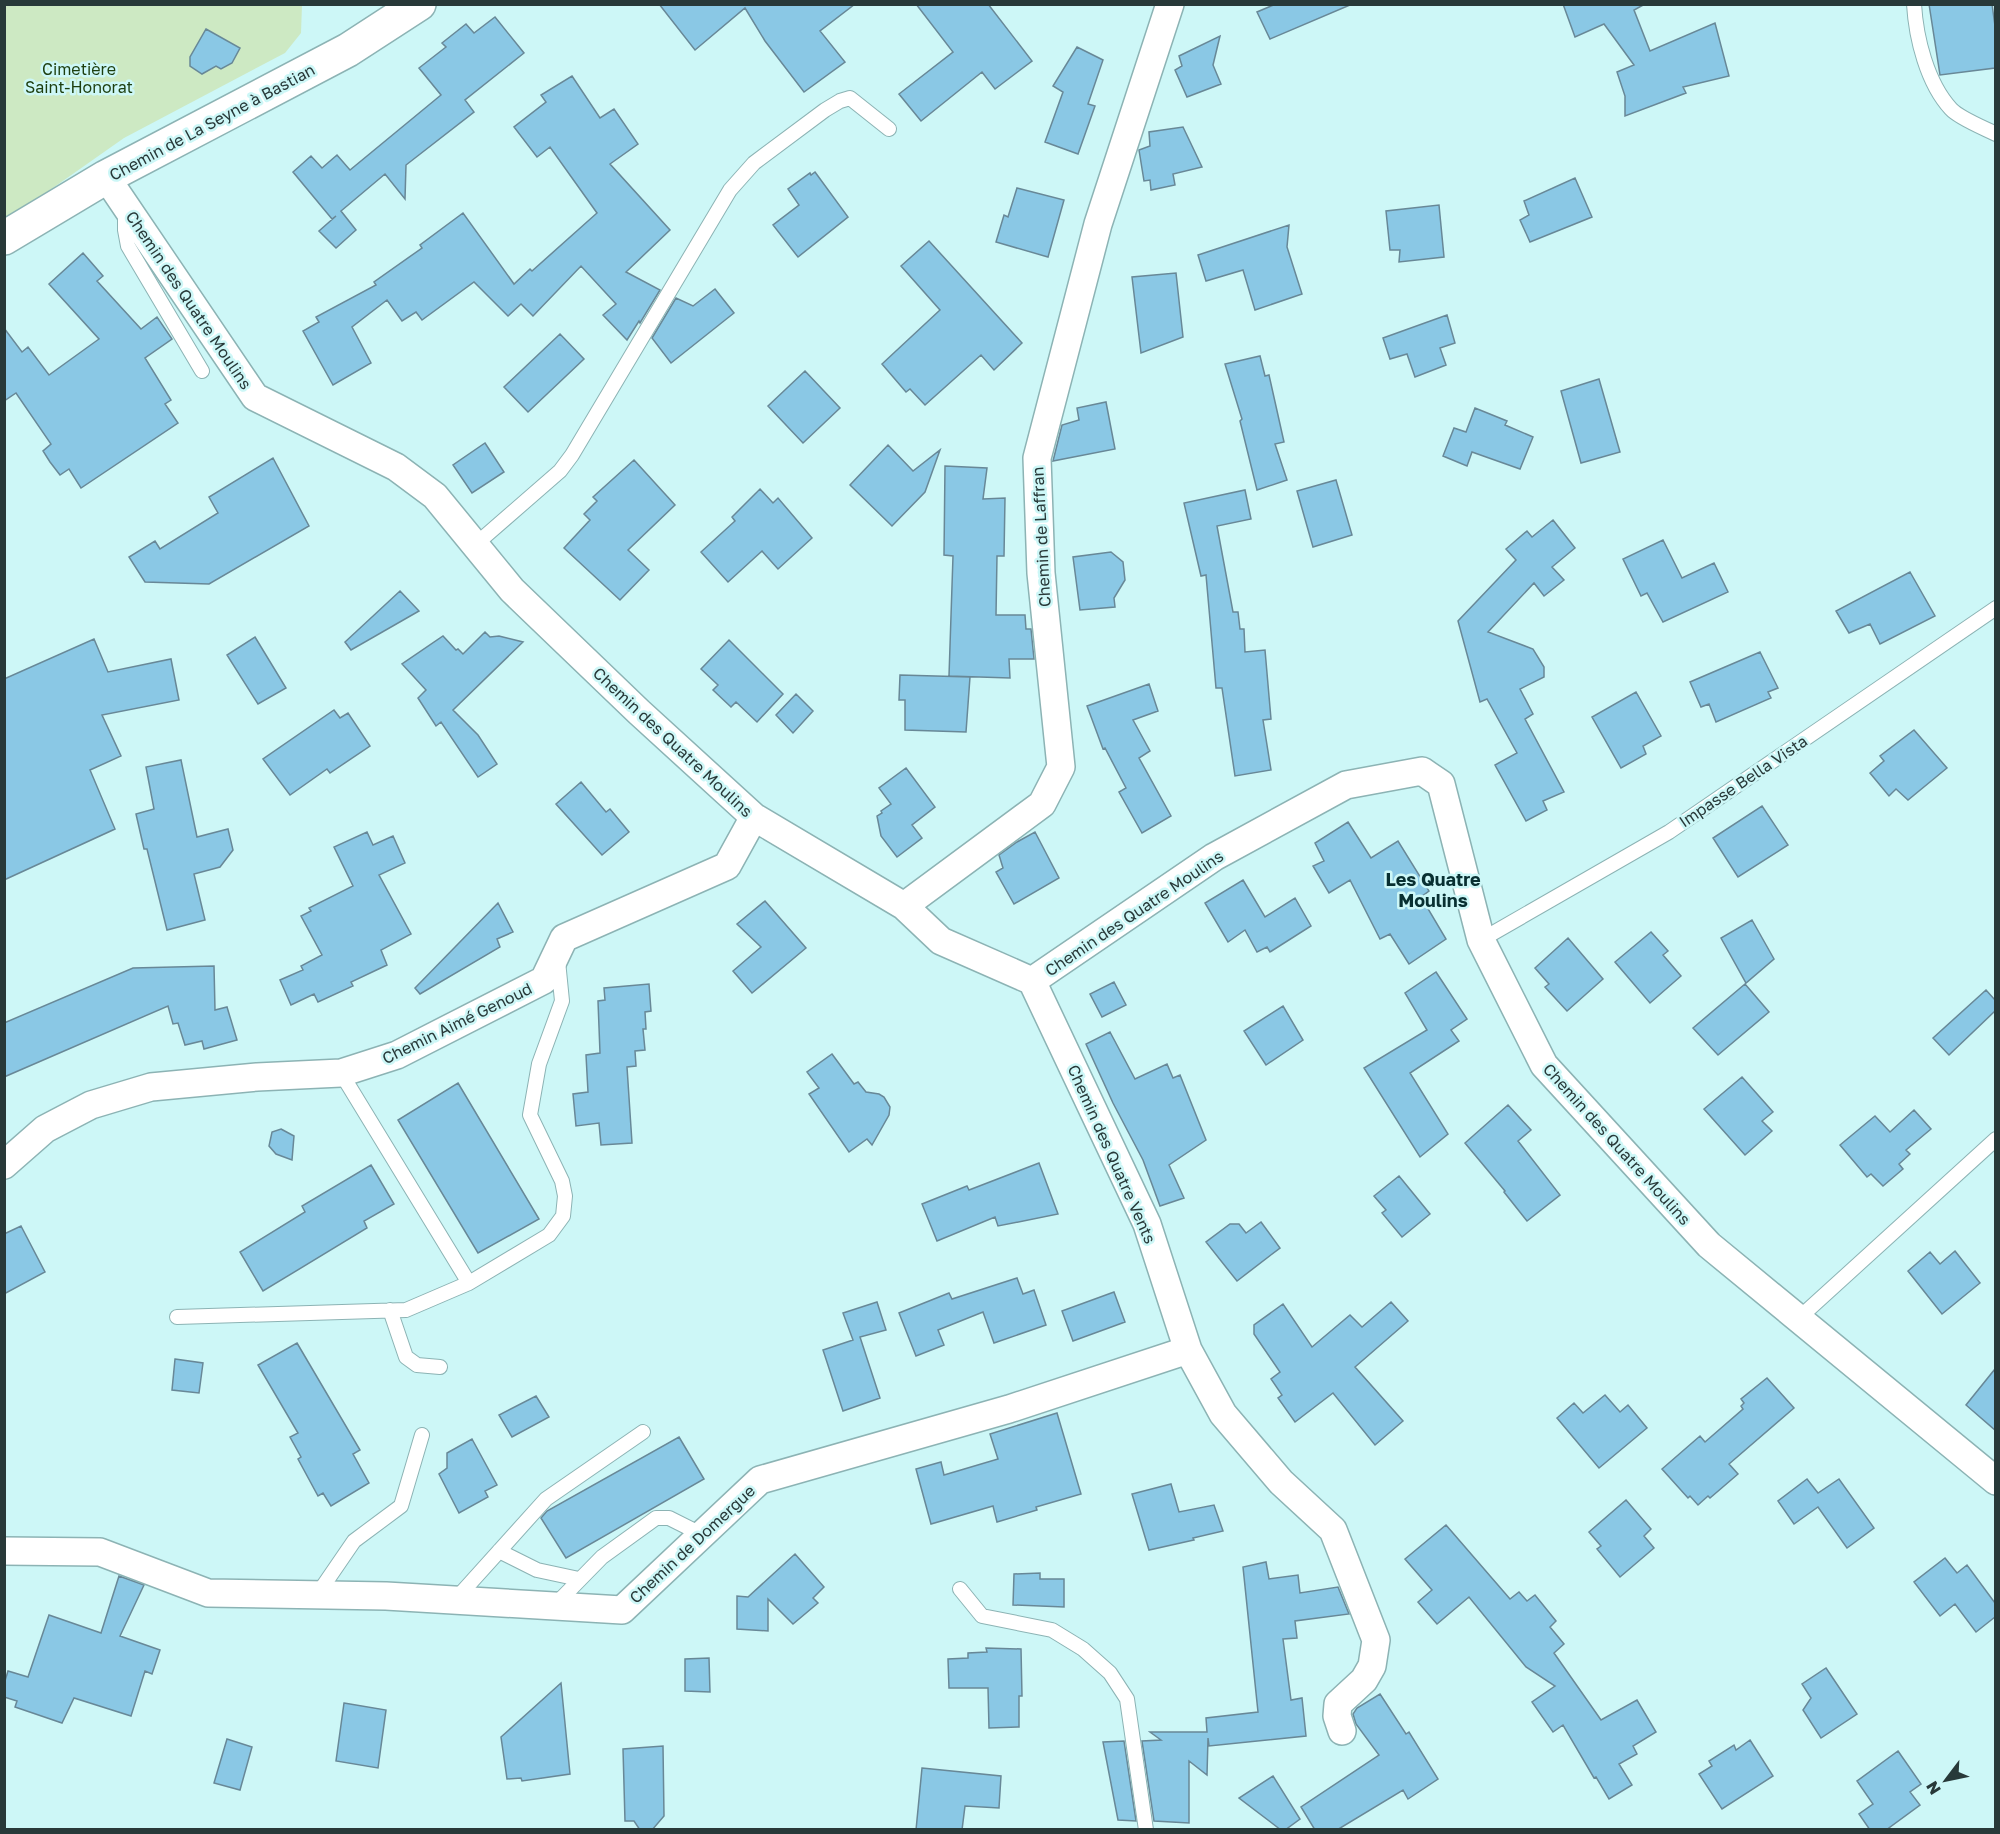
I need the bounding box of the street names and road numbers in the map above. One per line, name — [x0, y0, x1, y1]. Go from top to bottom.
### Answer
street label: Chemin de La Seyne à Bastian — [106, 59, 318, 185]
street label: Chemin des Quatre Moulins — [122, 207, 256, 393]
street label: Chemin de Laffran — [1027, 466, 1055, 608]
street label: Chemin des Quatre Moulins — [589, 663, 757, 821]
street label: Impasse Bella Vista — [1675, 731, 1811, 831]
street label: Chemin des Quatre Moulins — [1041, 846, 1227, 980]
street label: Chemin Aimé Genoud — [379, 978, 535, 1068]
street label: Chemin des Quatre Moulins — [1539, 1059, 1695, 1229]
street label: Chemin des Quatre Vents — [1063, 1061, 1161, 1247]
street label: Chemin de Domergue — [625, 1481, 759, 1607]

